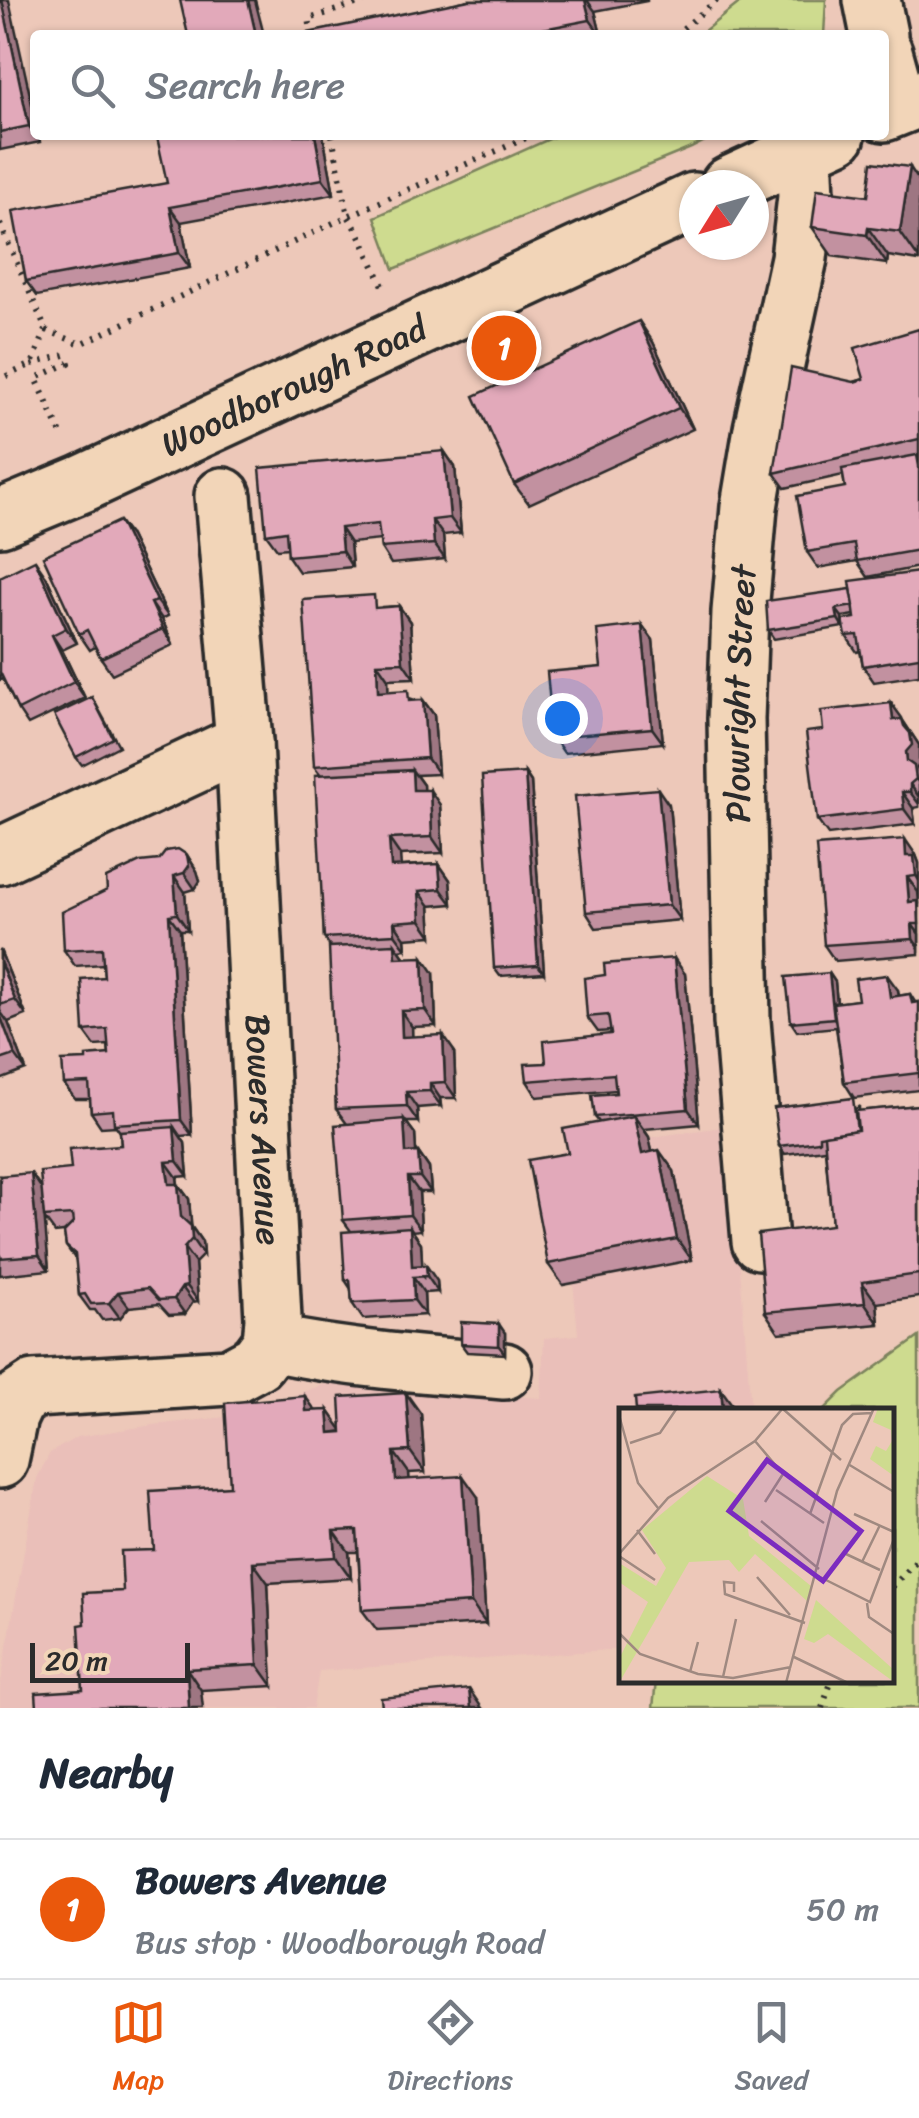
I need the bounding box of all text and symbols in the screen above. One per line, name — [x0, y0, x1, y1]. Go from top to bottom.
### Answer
search box — [30, 30, 889, 140]
text: Search here — [145, 52, 345, 119]
icon: search — [65, 58, 120, 113]
north arrow — [679, 170, 769, 260]
street label: Woodborough Road — [150, 297, 440, 475]
pin: 1 — [472, 310, 536, 386]
street label: Plowright Street — [705, 560, 775, 824]
your location — [537, 693, 588, 744]
street label: Bowers Avenue — [227, 1012, 300, 1247]
inset map — [619, 1408, 894, 1683]
text: 20 m — [45, 1636, 108, 1685]
scale bar — [30, 1638, 190, 1682]
text: Nearby — [40, 1736, 173, 1810]
text: Bowers Avenue — [135, 1847, 386, 1914]
text: 1 — [66, 1881, 79, 1938]
text: 50 m — [806, 1881, 879, 1938]
text: Bus stop · Woodborough Road — [135, 1914, 544, 1971]
tab: Map — [111, 1995, 166, 2104]
tab: Directions — [387, 1995, 513, 2104]
tab: Saved — [734, 1995, 808, 2104]

